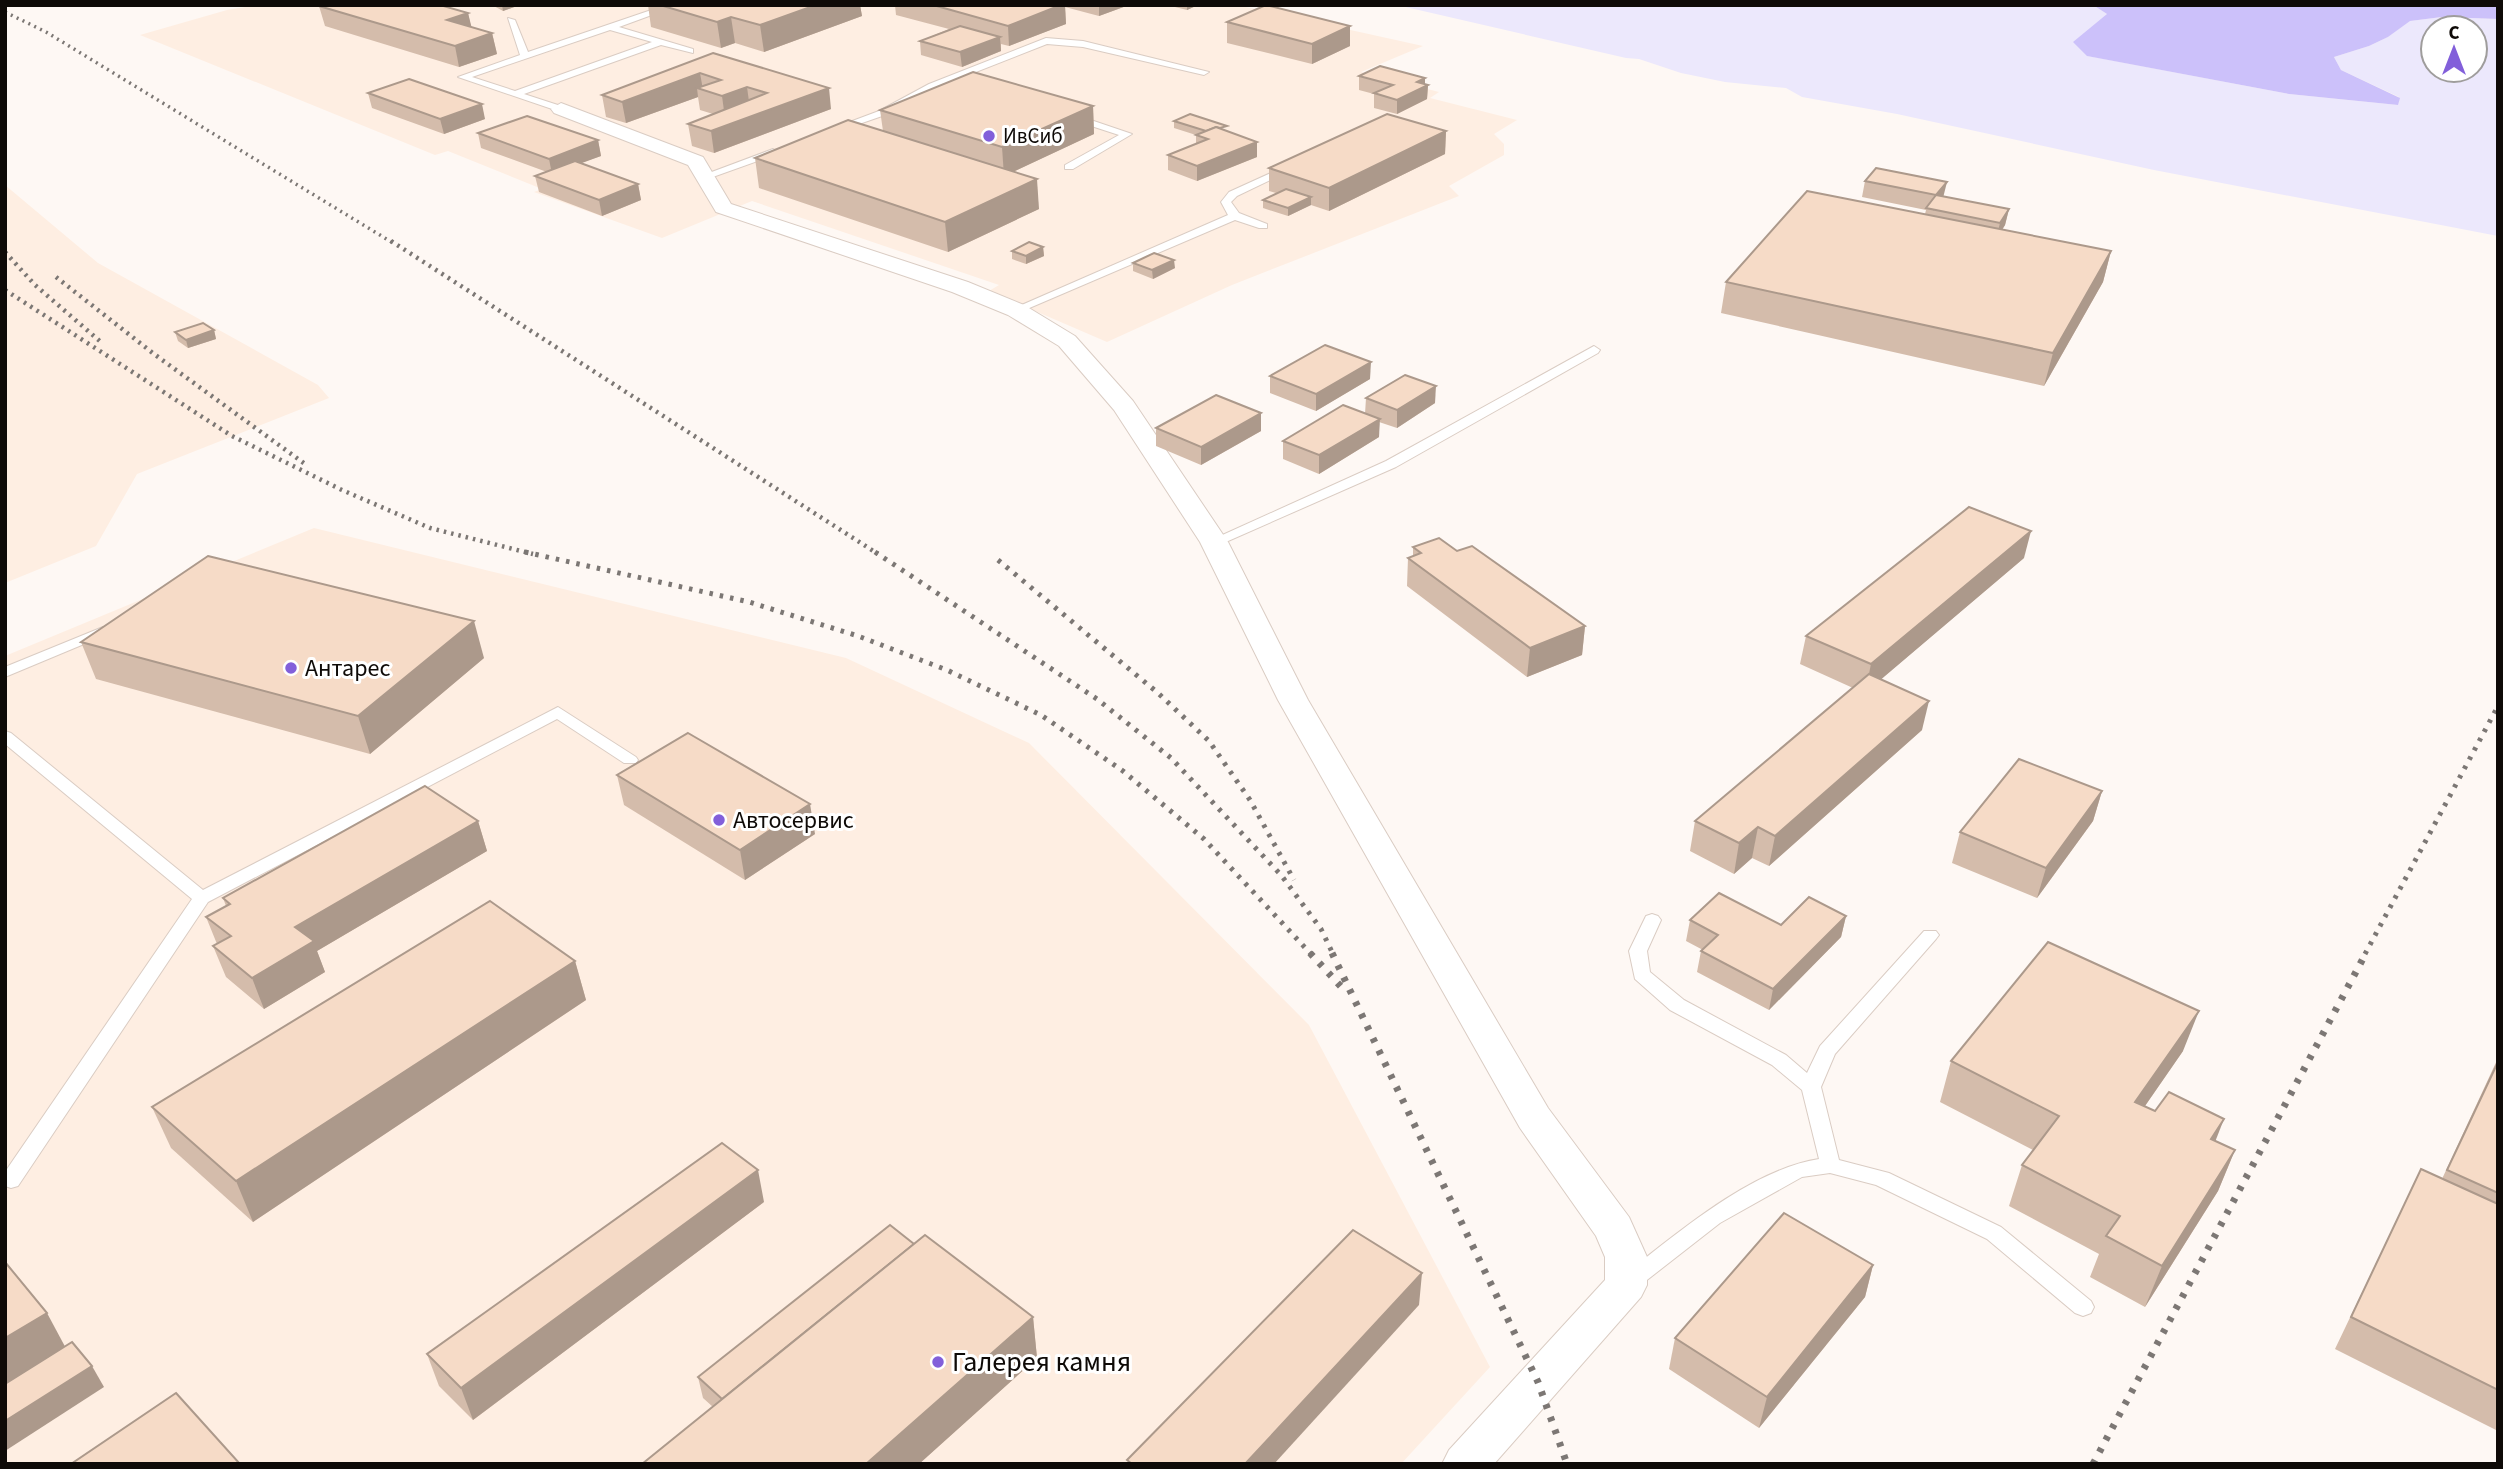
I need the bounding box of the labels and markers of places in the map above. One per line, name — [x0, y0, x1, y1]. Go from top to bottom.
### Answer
place label: ИвСиб — [1003, 121, 1063, 151]
marker: ИвСиб — [981, 128, 997, 144]
place label: Антарес — [305, 651, 390, 686]
marker: Антарес — [283, 660, 299, 676]
place label: Автосервис — [733, 803, 854, 838]
marker: Автосервис — [711, 812, 727, 828]
place label: Галерея камня — [952, 1342, 1131, 1382]
marker: Галерея камня — [930, 1354, 946, 1370]

